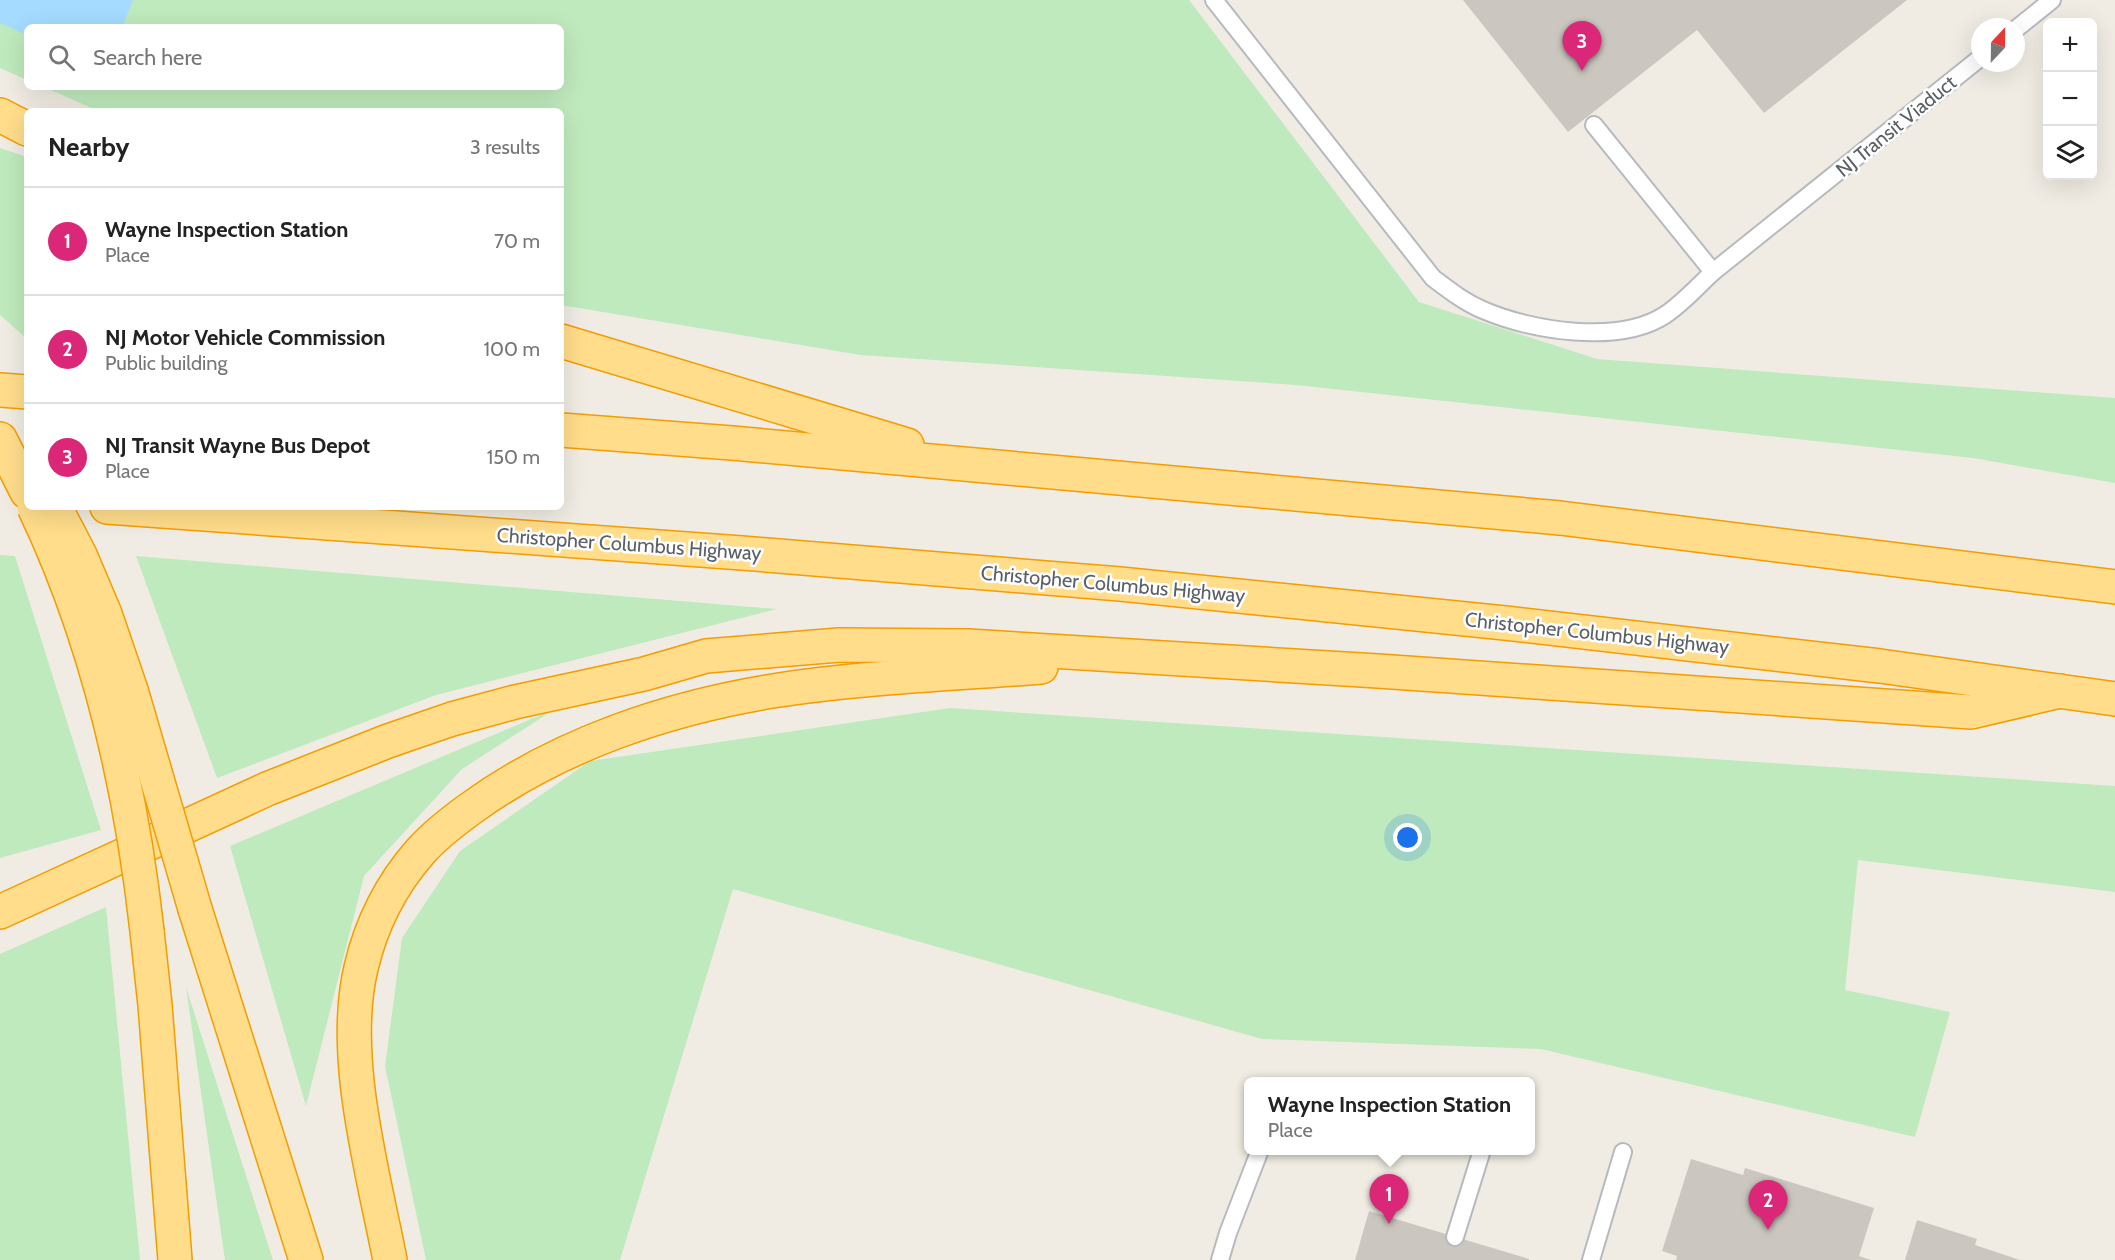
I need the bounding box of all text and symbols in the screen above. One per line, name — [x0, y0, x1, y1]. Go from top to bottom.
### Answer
north arrow — [1971, 18, 2025, 72]
map controls — [2043, 18, 2097, 180]
button: + — [2043, 18, 2097, 72]
pin: 3 — [1562, 22, 1602, 71]
search box — [24, 24, 564, 90]
icon: search — [45, 41, 78, 74]
text: Search here — [93, 44, 202, 71]
street label: NJ Transit Viaduct — [1831, 70, 1961, 182]
button: − — [2043, 72, 2097, 126]
button: layers — [2043, 126, 2097, 180]
text: Nearby — [48, 131, 129, 163]
text: 3 results — [470, 135, 540, 159]
text: Wayne Inspection Station — [105, 216, 348, 243]
text: 1 — [64, 229, 71, 253]
text: 70 m — [494, 229, 540, 253]
text: Place — [105, 243, 150, 267]
text: NJ Motor Vehicle Commission — [105, 324, 385, 351]
text: 2 — [62, 337, 73, 361]
text: 100 m — [484, 337, 540, 361]
text: Public building — [105, 351, 227, 375]
text: NJ Transit Wayne Bus Depot — [105, 432, 370, 459]
text: 3 — [62, 445, 73, 469]
text: 150 m — [487, 445, 540, 469]
text: Place — [105, 459, 150, 483]
street label: Christopher Columbus Highway — [496, 523, 762, 565]
street label: Christopher Columbus Highway — [980, 560, 1246, 608]
street label: Christopher Columbus Highway — [1464, 607, 1730, 659]
your location — [1393, 823, 1422, 852]
popup — [1244, 1077, 1535, 1155]
text: Wayne Inspection Station — [1268, 1091, 1511, 1118]
text: Place — [1268, 1118, 1313, 1142]
pin: 1 — [1370, 1174, 1408, 1224]
pin: 2 — [1748, 1180, 1788, 1230]

